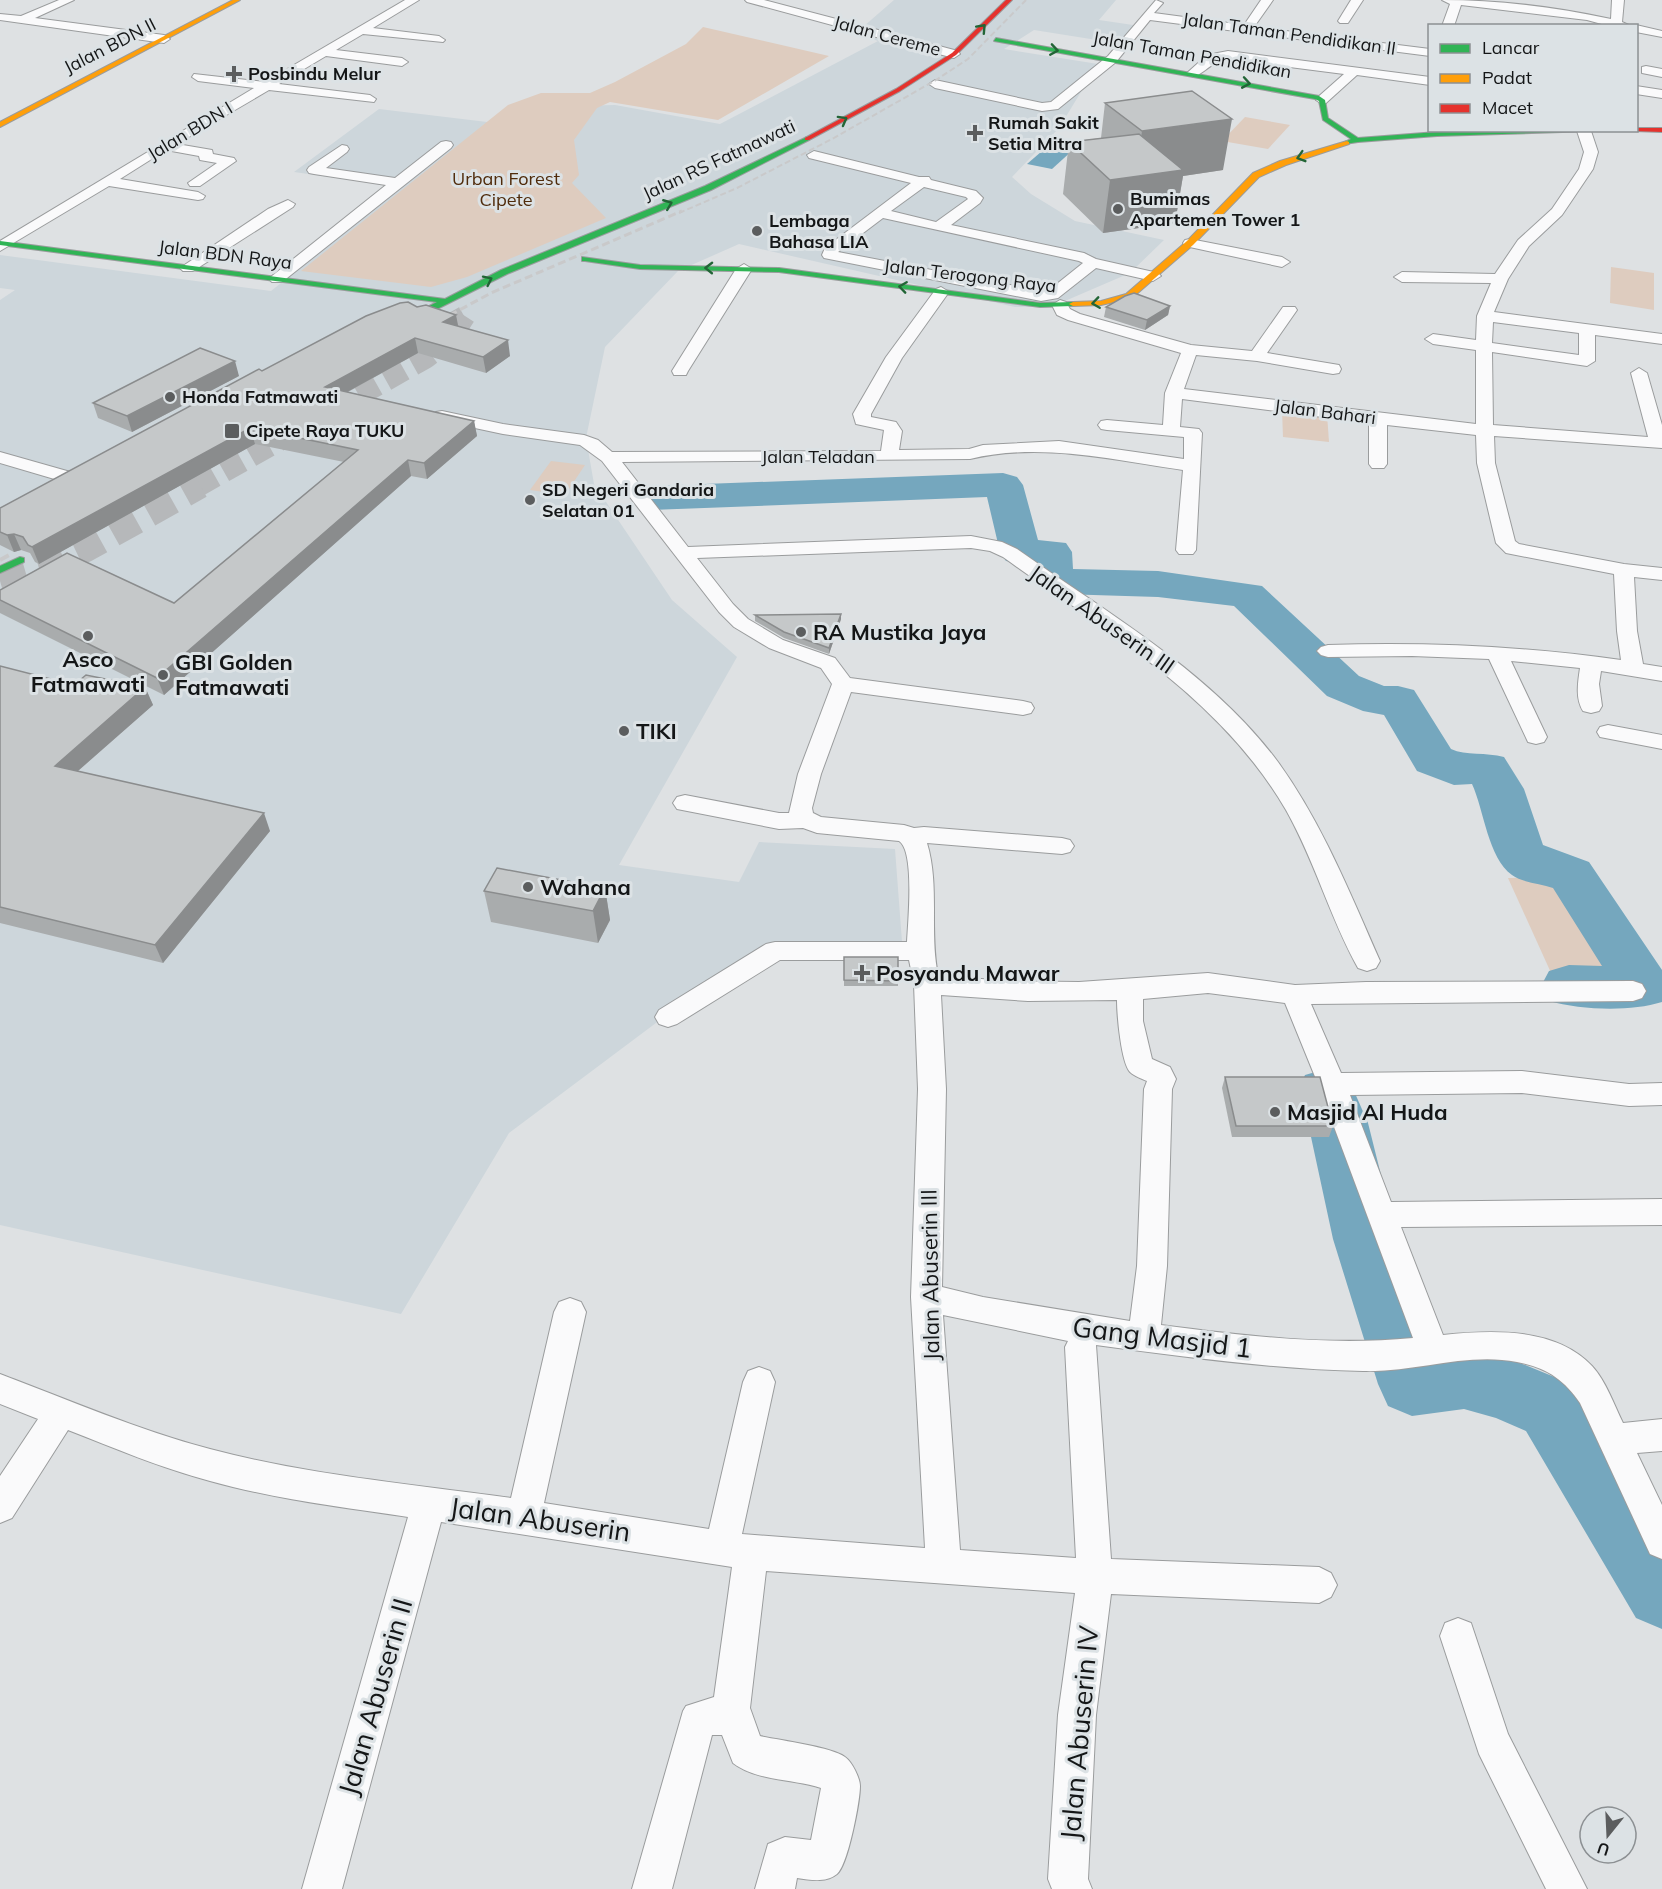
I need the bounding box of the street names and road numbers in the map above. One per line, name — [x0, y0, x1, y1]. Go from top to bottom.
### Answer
street label: Jalan Taman Pendidikan II — [1181, 8, 1397, 60]
street label: Jalan Cereme — [831, 10, 943, 61]
street label: Jalan BDN II — [60, 13, 160, 79]
street label: Jalan Taman Pendidikan — [1091, 27, 1293, 83]
street label: Jalan BDN I — [143, 96, 237, 165]
street label: Jalan RS Fatmawati — [639, 114, 799, 205]
street label: Jalan BDN Raya — [157, 235, 293, 274]
street label: Jalan Terogong Raya — [883, 254, 1058, 297]
street label: Jalan Bahari — [1273, 394, 1377, 429]
street label: Jalan Teladan — [761, 445, 875, 468]
street label: Jalan Abuserin III — [1024, 558, 1180, 680]
street label: Jalan Abuserin III — [915, 1189, 945, 1361]
street label: Gang Masjid 1 — [1071, 1309, 1254, 1365]
street label: Jalan Abuserin — [447, 1489, 633, 1549]
street label: Jalan Abuserin II — [331, 1594, 419, 1799]
street label: Jalan Abuserin IV — [1053, 1624, 1105, 1842]

